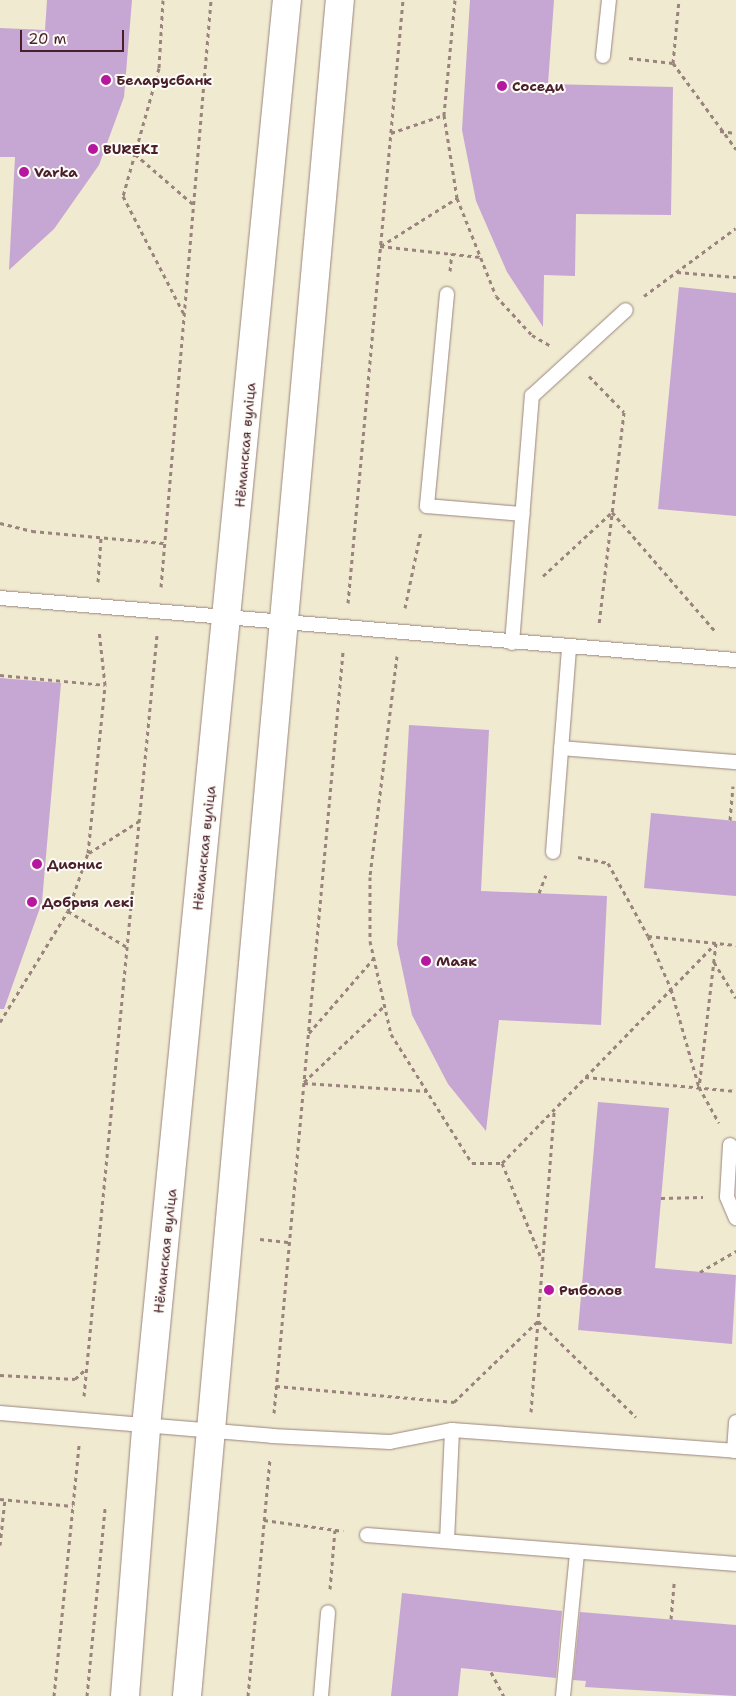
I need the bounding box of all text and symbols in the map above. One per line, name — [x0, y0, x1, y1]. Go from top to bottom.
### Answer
scale bar — [22, 20, 126, 52]
text: 20 m — [28, 29, 67, 49]
place label: Беларусбанк — [116, 72, 212, 88]
marker: Беларусбанк — [100, 74, 112, 86]
place label: Соседи — [512, 78, 564, 94]
marker: Соседи — [496, 80, 508, 92]
place label: BUREKI — [103, 141, 158, 157]
marker: BUREKI — [87, 143, 99, 155]
place label: Varka — [34, 164, 78, 180]
marker: Varka — [18, 166, 30, 178]
street label: Нёманская вуліца — [231, 382, 259, 508]
street label: Нёманская вуліца — [189, 785, 219, 911]
place label: Дионис — [47, 856, 103, 872]
marker: Дионис — [31, 858, 43, 870]
place label: Добрыя лекі — [42, 894, 134, 910]
marker: Добрыя лекі — [26, 896, 38, 908]
place label: Маяк — [436, 953, 477, 969]
marker: Маяк — [420, 955, 432, 967]
street label: Нёманская вуліца — [150, 1188, 180, 1314]
place label: Рыболов — [559, 1282, 622, 1298]
marker: Рыболов — [543, 1284, 555, 1296]

